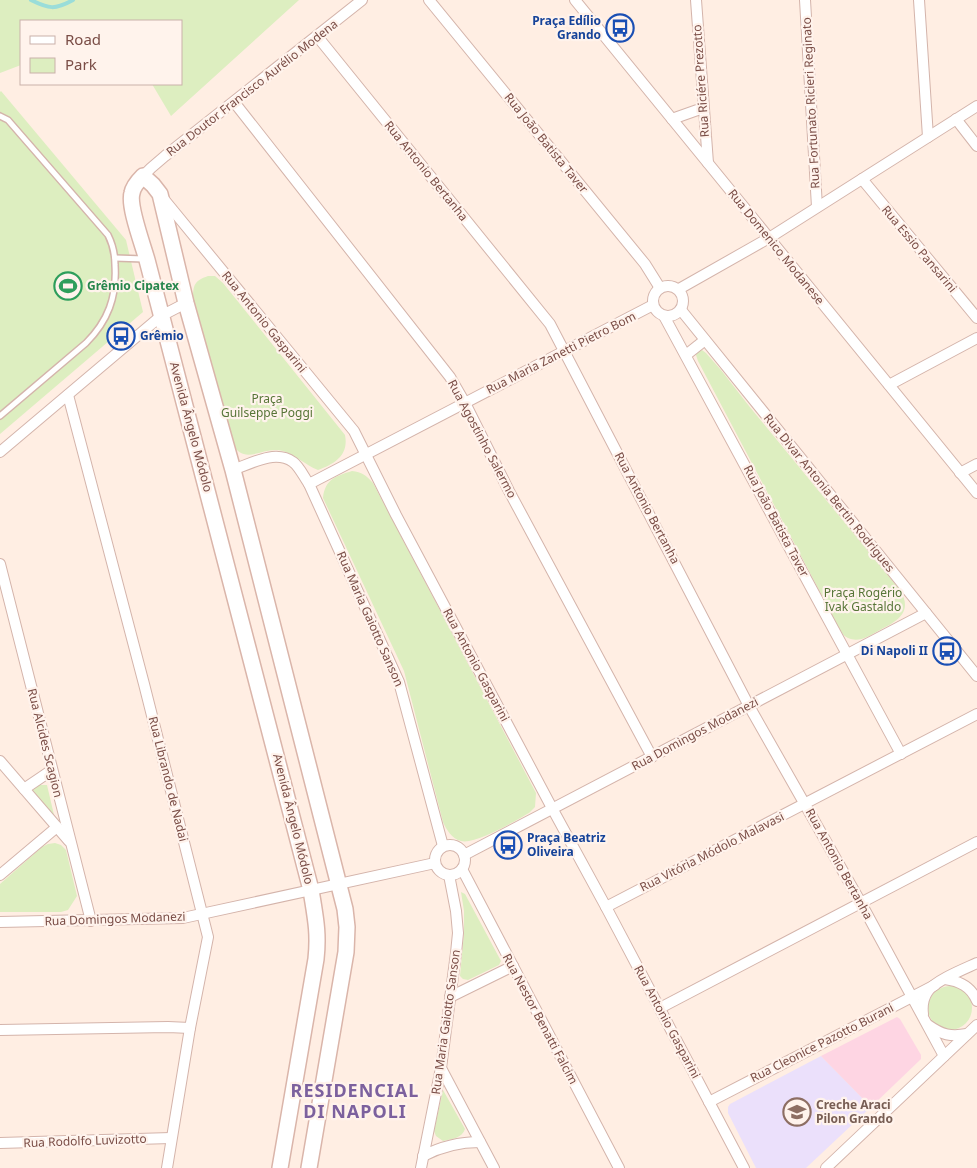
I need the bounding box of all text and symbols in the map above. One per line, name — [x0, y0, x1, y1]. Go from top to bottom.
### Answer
place label: Praça Edílio Grando — [532, 12, 601, 43]
bus stop icon: Praça Edílio Grando — [605, 13, 635, 43]
street label: Rua Doutor Francisco Aurélio Modena — [162, 15, 341, 160]
street label: Rua Fortunato Ricieri Reginato — [798, 17, 823, 189]
legend — [20, 20, 182, 85]
street label: Rua Riciére Prezotto — [688, 24, 713, 138]
text: Road — [65, 29, 101, 49]
text: Park — [65, 54, 97, 74]
street label: Rua João Batista Taver — [501, 89, 592, 196]
street label: Rua Antonio Bertanha — [381, 117, 472, 224]
street label: Rua Domenico Modanese — [724, 185, 829, 308]
street label: Rua Essio Pansarini — [878, 202, 961, 296]
street label: Rua Antonio Gasparini — [218, 267, 311, 376]
sports icon: Grêmio Cipatex — [53, 271, 83, 301]
place label: Grêmio Cipatex — [87, 277, 179, 294]
street label: Rua Maria Zanetti Pietro Bom — [483, 307, 638, 398]
bus stop icon: Grêmio — [106, 321, 136, 351]
place label: Grêmio — [140, 327, 184, 344]
street label: Avenida Ângelo Módolo — [166, 360, 217, 494]
street label: Rua Agostinho Salermo — [444, 376, 521, 501]
park label: Praça Guilseppe Poggi — [221, 390, 313, 421]
street label: Rua Divar Antonia Bertin Rodrigues — [760, 410, 899, 576]
street label: Rua Antonio Bertanha — [611, 449, 684, 567]
street label: Rua João Batista Taver — [740, 462, 813, 580]
street label: Rua Maria Gaiotto Sanson — [333, 549, 408, 689]
park label: Praça Rogério Ivak Gastaldo — [824, 584, 902, 615]
street label: Rua Antonio Gasparini — [439, 605, 514, 724]
bus stop icon: Di Napoli II — [932, 636, 962, 666]
place label: Di Napoli II — [861, 642, 928, 659]
street label: Rua Alcides Scagion — [24, 687, 67, 799]
street label: Rua Domingos Modanezi — [628, 693, 761, 774]
street label: Rua Librando de Nadai — [145, 715, 192, 843]
street label: Avenida Ângelo Módolo — [269, 752, 318, 886]
street label: Rua Antonio Bertanha — [802, 805, 877, 922]
street label: Rua Vitória Módolo Malavasi — [637, 808, 787, 895]
place label: Praça Beatriz Oliveira — [527, 829, 606, 860]
bus stop icon: Praça Beatriz Oliveira — [493, 830, 523, 860]
street label: Rua Domingos Modanezi — [44, 908, 186, 929]
street label: Rua Maria Gaiotto Sanson — [427, 948, 464, 1096]
street label: Rua Nestor Benatti Falcim — [499, 950, 582, 1087]
street label: Rua Antonio Gasparini — [630, 962, 705, 1081]
street label: Rua Cleonice Pazotto Burani — [747, 999, 896, 1086]
district label: RESIDENCIAL DI NAPOLI — [291, 1078, 419, 1123]
place label: Creche Araci Pilon Grando — [816, 1096, 893, 1127]
school or university icon: Creche Araci Pilon Grando — [782, 1097, 812, 1127]
street label: Rua Rodolfo Luvizotto — [23, 1130, 147, 1151]

